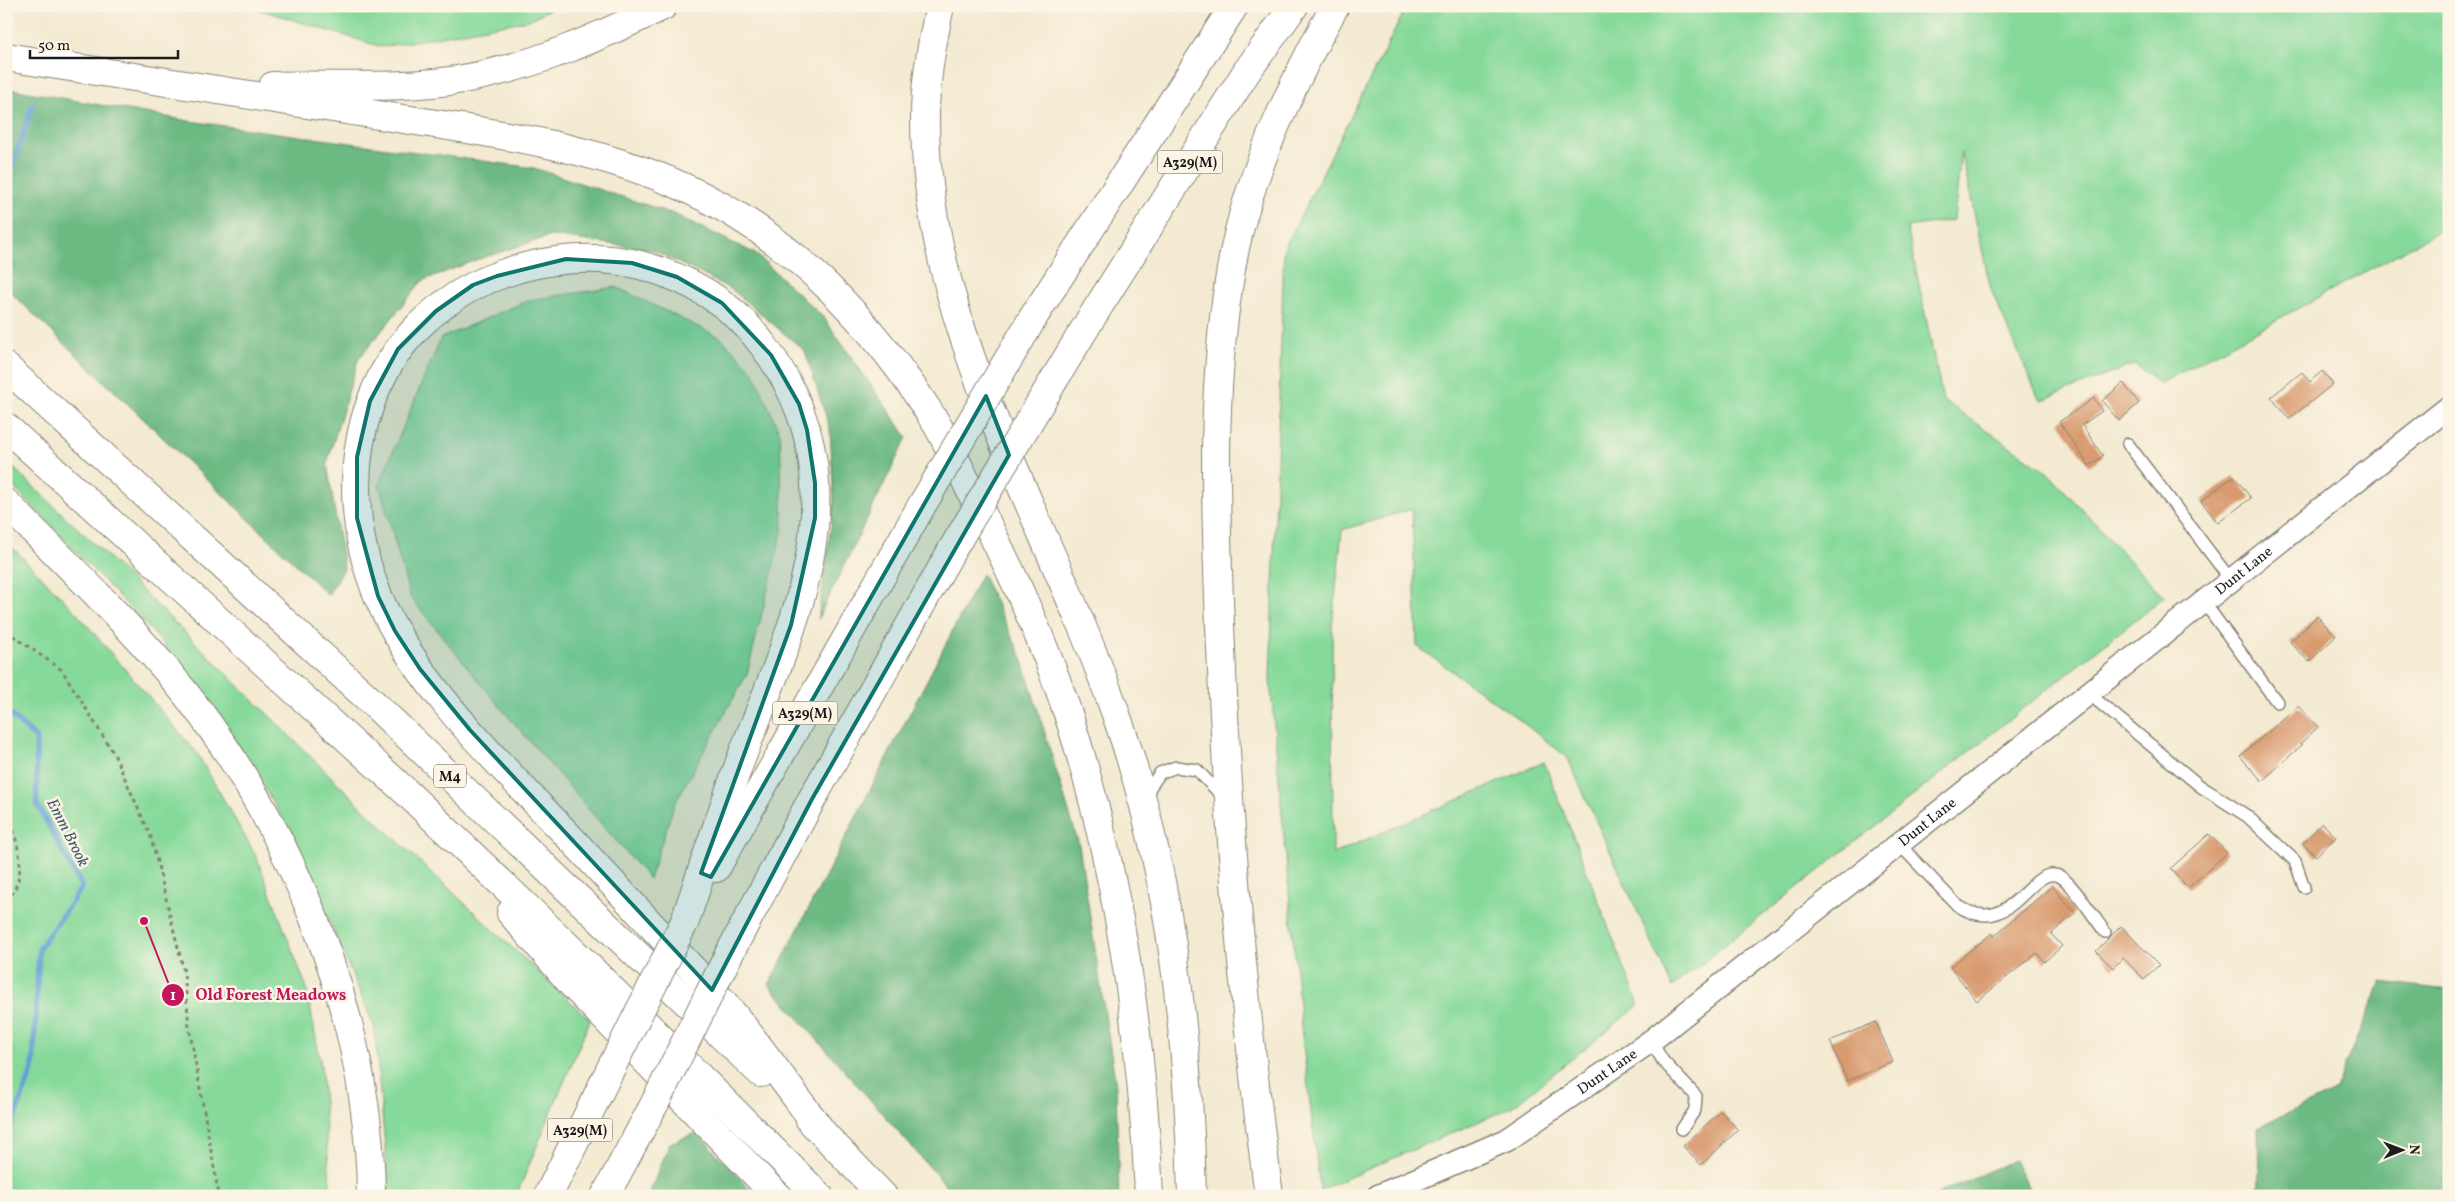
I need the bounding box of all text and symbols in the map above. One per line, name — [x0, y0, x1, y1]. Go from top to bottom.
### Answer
scale bar — [30, 28, 178, 60]
text: 50 m — [38, 36, 70, 57]
road number: A329(M) — [1158, 150, 1222, 173]
street label: Dunt Lane — [2211, 542, 2278, 601]
road number: A329(M) — [772, 701, 838, 724]
road number: M4 — [434, 764, 466, 788]
street label: Dunt Lane — [1895, 793, 1961, 852]
water label: Emm Brook — [41, 795, 94, 871]
callout: Old Forest Meadows — [160, 979, 356, 1010]
text: Old Forest Meadows — [196, 985, 346, 1007]
text: 1 — [170, 986, 176, 1007]
street label: Dunt Lane — [1574, 1044, 1642, 1101]
road number: A329(M) — [548, 1118, 612, 1142]
north arrow — [2378, 1124, 2428, 1174]
text: N — [2404, 1145, 2423, 1155]

